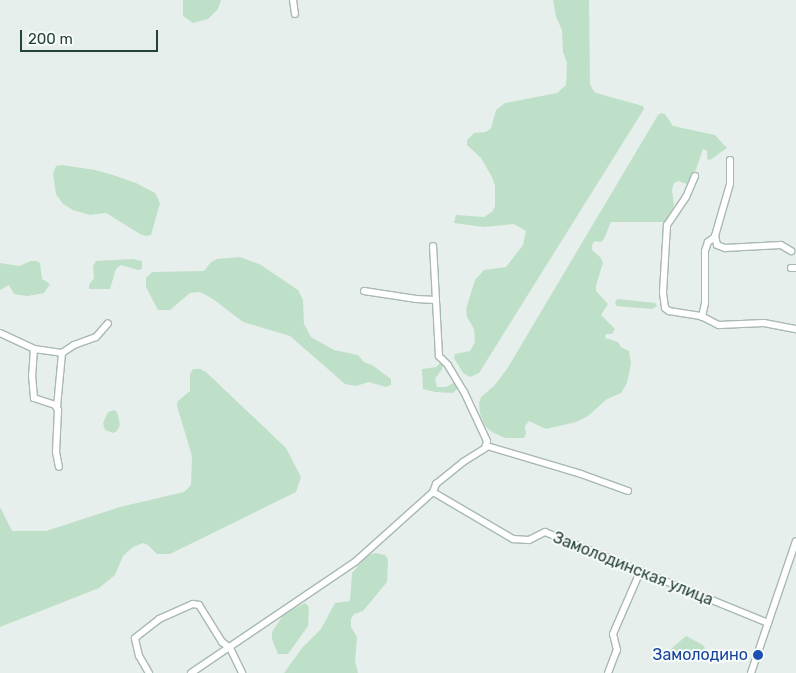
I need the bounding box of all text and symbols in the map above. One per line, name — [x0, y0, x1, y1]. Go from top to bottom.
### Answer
scale bar — [22, 20, 160, 52]
text: 200 m — [28, 30, 73, 48]
street label: Замолодинская улица — [550, 528, 716, 610]
place label: Замолодино — [653, 645, 748, 665]
marker: Замолодино — [752, 649, 764, 661]

